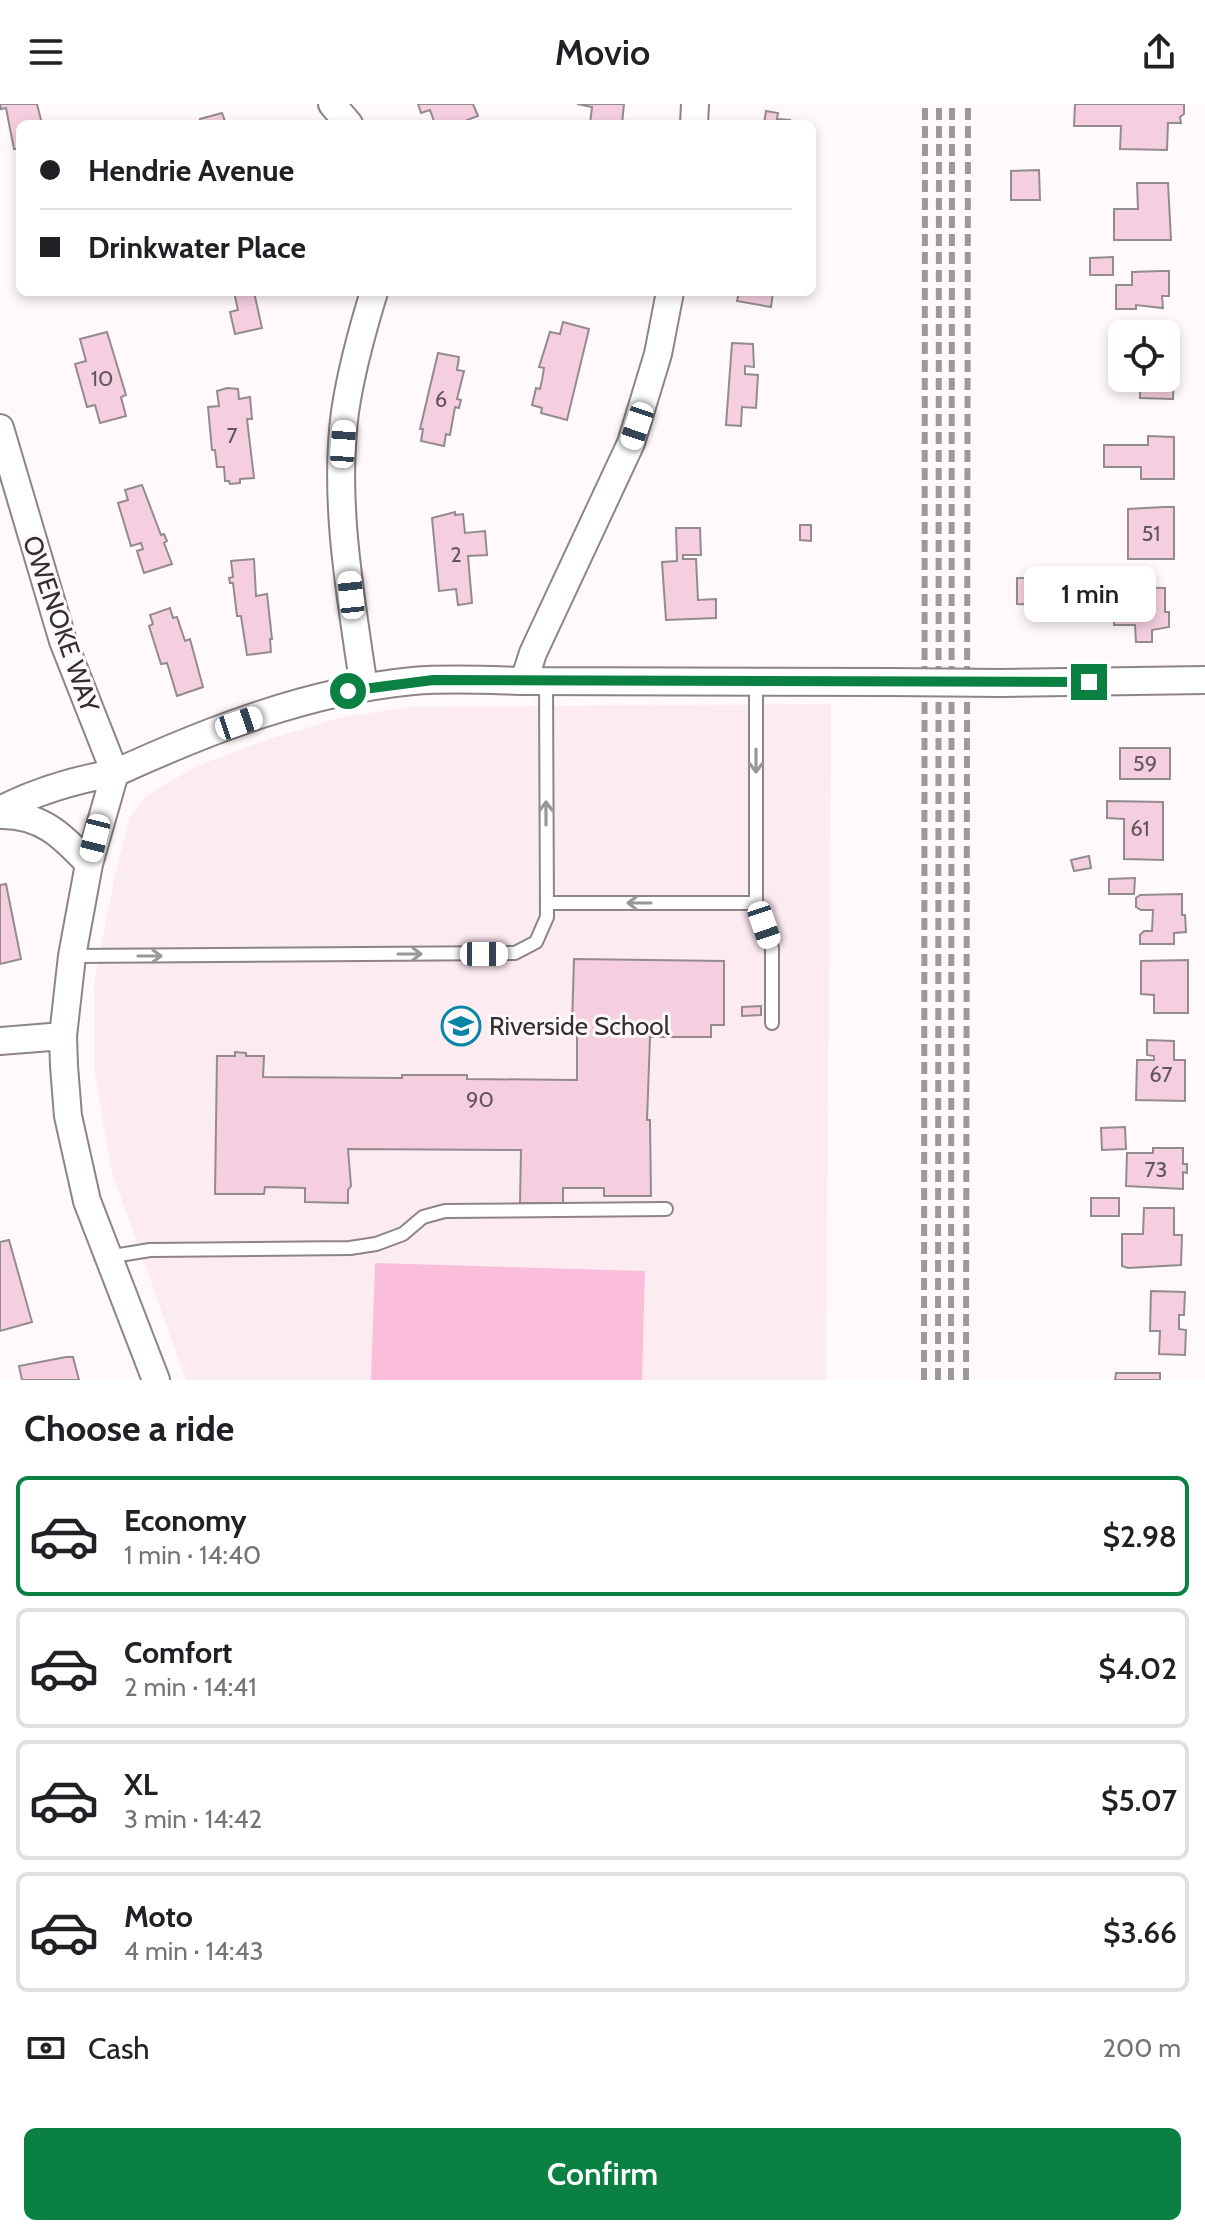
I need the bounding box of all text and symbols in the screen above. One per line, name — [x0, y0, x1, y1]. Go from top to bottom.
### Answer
icon: menu — [24, 30, 68, 74]
text: Movio — [555, 30, 650, 74]
icon: share — [1137, 30, 1181, 74]
text: Hendrie Avenue — [88, 152, 294, 189]
text: Drinkwater Place — [88, 229, 306, 266]
map controls — [1108, 320, 1180, 392]
button: locate — [1108, 320, 1180, 392]
house number: 10 — [91, 365, 113, 392]
house number: 6 — [435, 386, 447, 413]
car — [618, 399, 656, 453]
car — [329, 419, 357, 469]
house number: 7 — [226, 422, 238, 449]
house number: 51 — [1141, 520, 1161, 547]
street label: OWENOKE WAY — [16, 531, 106, 717]
house number: 2 — [450, 541, 462, 568]
callout: 1 min — [1023, 566, 1155, 622]
car — [337, 570, 365, 620]
text: 1 min — [1061, 578, 1119, 610]
route end — [1071, 664, 1107, 700]
route start — [330, 673, 366, 709]
car — [212, 704, 266, 742]
one-way arrow — [748, 747, 764, 774]
house number: 59 — [1133, 750, 1157, 777]
one-way arrow — [538, 800, 554, 827]
car — [78, 812, 112, 864]
house number: 61 — [1130, 815, 1150, 842]
one-way arrow — [626, 895, 653, 911]
car — [745, 898, 783, 952]
car — [460, 942, 508, 966]
one-way arrow — [396, 946, 423, 962]
one-way arrow — [136, 948, 163, 964]
school or university icon: Riverside School — [440, 1005, 482, 1047]
place label: Riverside School — [489, 1010, 670, 1042]
house number: 67 — [1149, 1061, 1173, 1088]
house number: 90 — [466, 1086, 494, 1113]
house number: 73 — [1145, 1156, 1167, 1183]
text: Choose a ride — [24, 1406, 234, 1450]
icon: car — [28, 1500, 100, 1572]
text: Economy — [124, 1502, 247, 1539]
text: $2.98 — [1102, 1518, 1177, 1555]
text: 1 min · 14:40 — [124, 1539, 261, 1571]
icon: car — [28, 1632, 100, 1704]
text: Comfort — [124, 1634, 232, 1671]
text: $4.02 — [1099, 1650, 1177, 1687]
text: 2 min · 14:41 — [124, 1671, 257, 1703]
icon: car — [28, 1764, 100, 1836]
text: XL — [124, 1766, 158, 1803]
text: $5.07 — [1101, 1782, 1177, 1819]
text: 3 min · 14:42 — [124, 1803, 262, 1835]
icon: car — [28, 1896, 100, 1968]
text: Moto — [124, 1898, 193, 1935]
text: $3.66 — [1103, 1914, 1177, 1951]
text: 4 min · 14:43 — [124, 1935, 264, 1967]
icon: cash — [24, 2026, 68, 2070]
text: Cash — [88, 2030, 150, 2067]
text: 200 m — [1102, 2032, 1181, 2064]
button: Confirm — [24, 2128, 1181, 2220]

